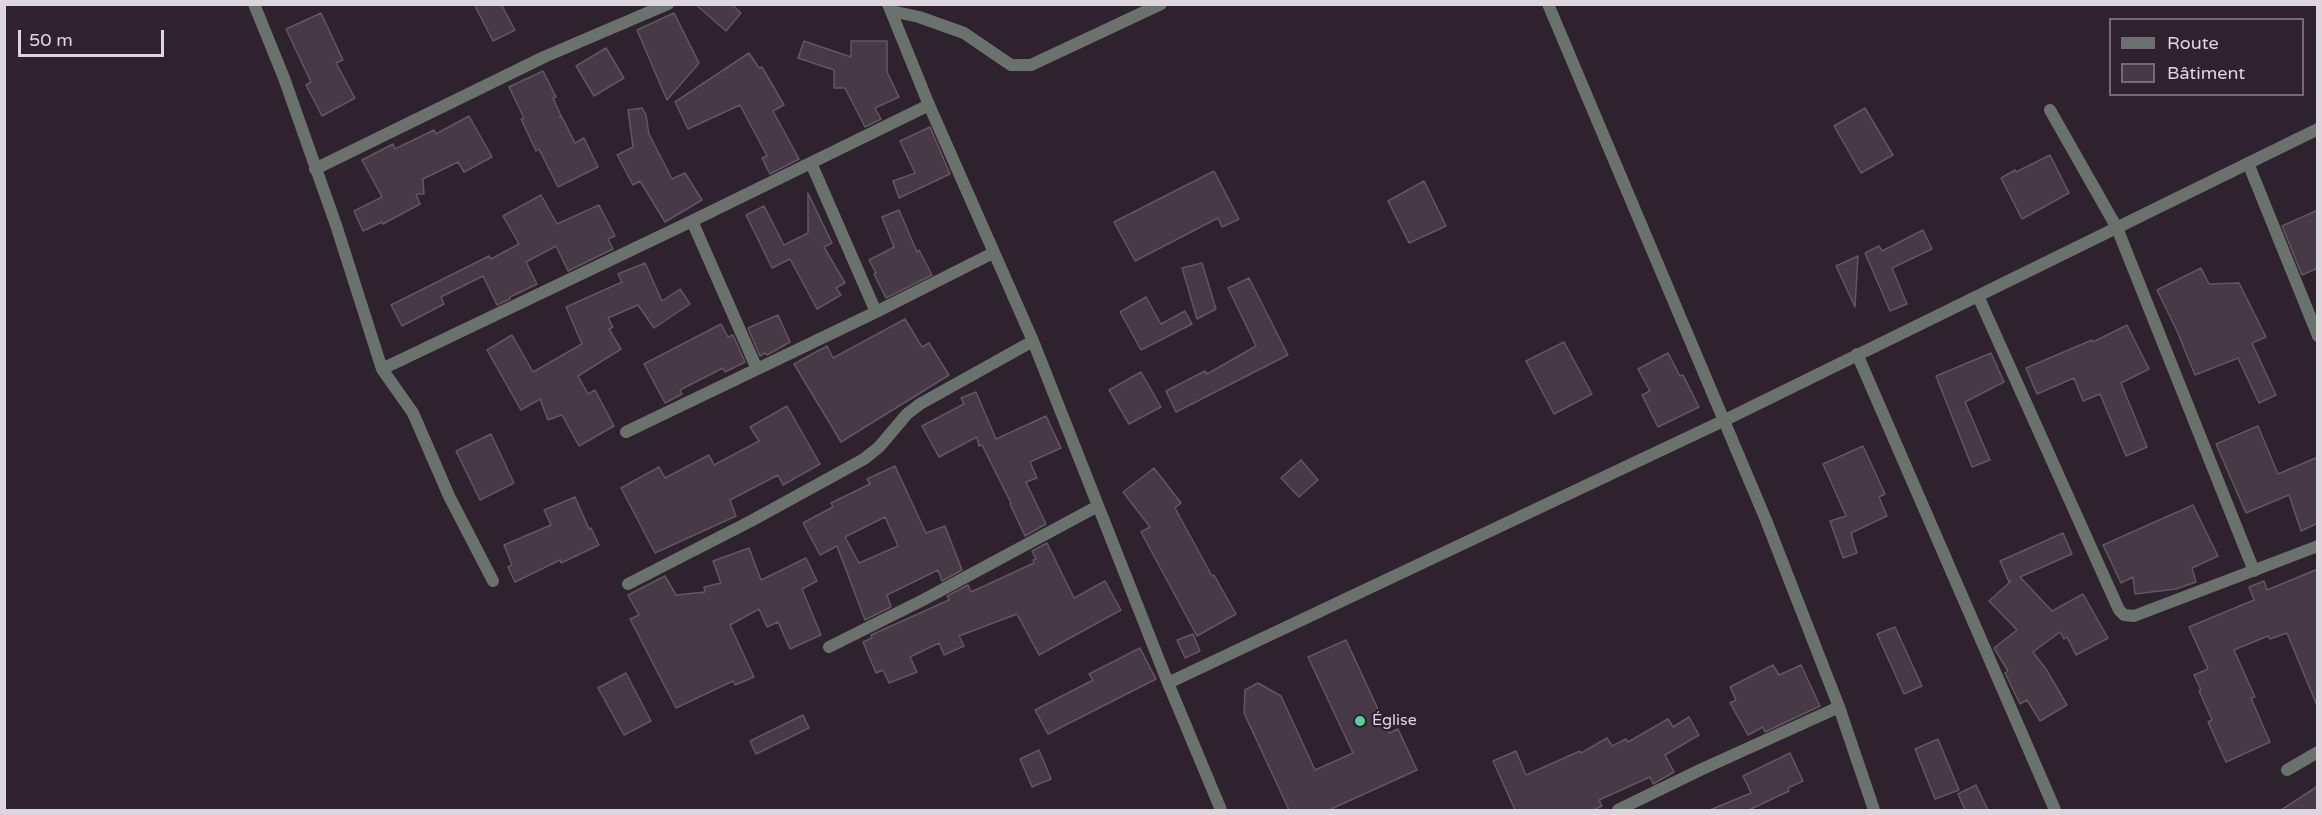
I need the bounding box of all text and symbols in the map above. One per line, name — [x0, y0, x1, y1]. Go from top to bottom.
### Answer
scale bar — [21, 18, 166, 56]
legend — [2109, 18, 2304, 96]
text: 50 m — [29, 29, 73, 51]
text: Route — [2167, 32, 2219, 54]
text: Bâtiment — [2167, 62, 2245, 84]
place label: Église — [1372, 711, 1417, 731]
marker: Église — [1353, 714, 1367, 728]

